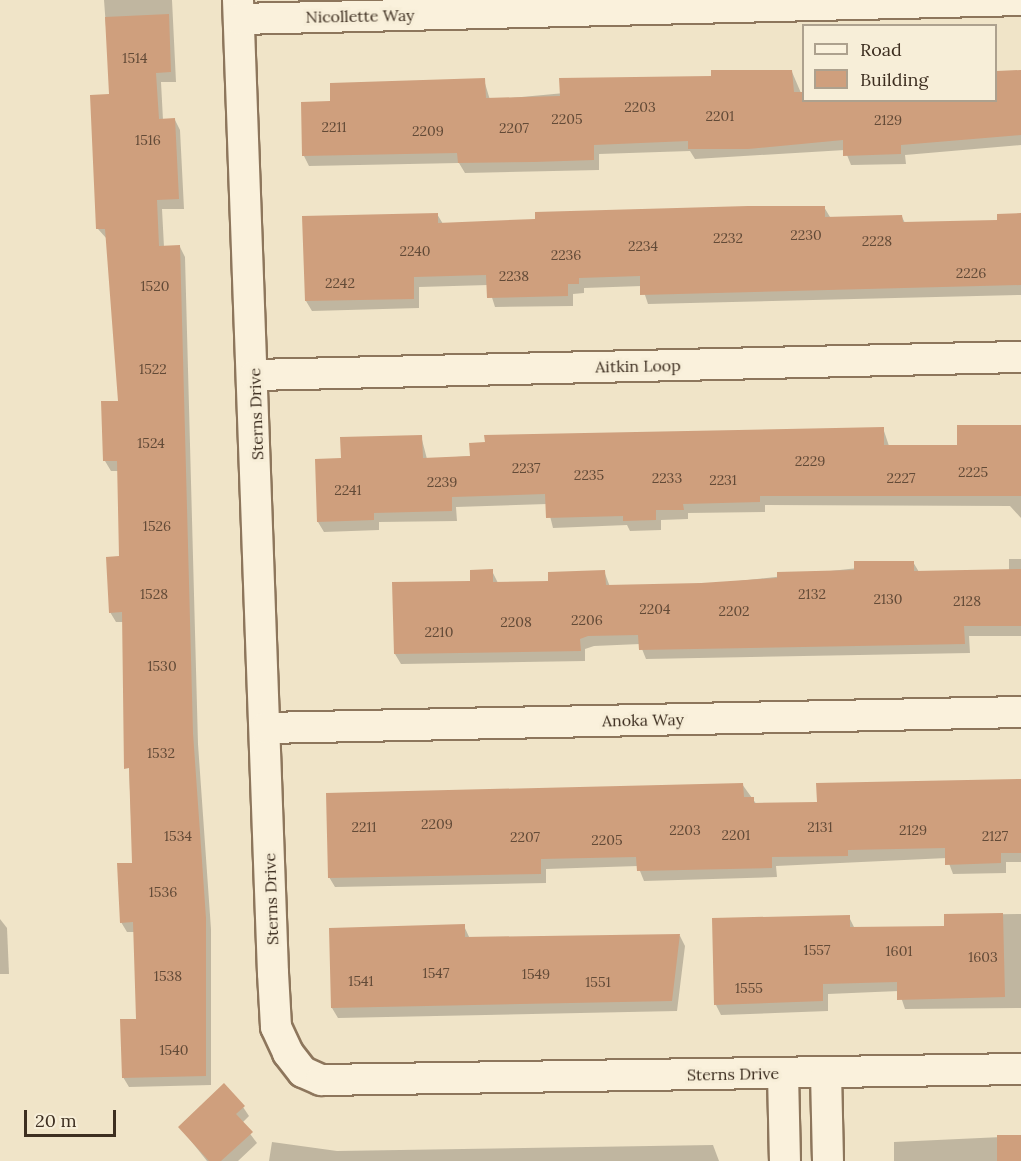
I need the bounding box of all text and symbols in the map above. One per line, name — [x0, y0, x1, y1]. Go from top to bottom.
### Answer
street label: Nicollette Way — [305, 5, 415, 27]
legend — [802, 24, 997, 102]
text: Road — [860, 38, 902, 61]
house number: 1514 — [122, 50, 148, 66]
text: Building — [860, 68, 928, 91]
house number: 2203 — [624, 99, 656, 115]
house number: 2201 — [706, 108, 734, 124]
house number: 2205 — [551, 111, 583, 127]
house number: 2129 — [874, 112, 902, 128]
house number: 2211 — [321, 119, 347, 135]
house number: 2207 — [499, 120, 529, 136]
house number: 2209 — [412, 123, 444, 139]
house number: 1516 — [135, 132, 161, 148]
house number: 2230 — [790, 227, 822, 243]
house number: 2232 — [713, 230, 743, 246]
house number: 2228 — [862, 233, 892, 249]
house number: 2234 — [628, 238, 658, 254]
house number: 2240 — [399, 243, 431, 259]
house number: 2236 — [551, 247, 581, 263]
house number: 2226 — [956, 265, 986, 281]
house number: 2238 — [499, 268, 529, 284]
house number: 2242 — [325, 275, 355, 291]
house number: 1520 — [141, 278, 169, 294]
street label: Aitkin Loop — [595, 356, 681, 376]
house number: 1522 — [139, 361, 167, 377]
street label: Sterns Drive — [245, 368, 267, 460]
house number: 1524 — [137, 435, 165, 451]
house number: 2229 — [795, 453, 825, 469]
house number: 2237 — [512, 460, 540, 476]
house number: 2225 — [958, 464, 988, 480]
house number: 2235 — [574, 467, 604, 483]
house number: 2233 — [652, 470, 682, 486]
house number: 2227 — [886, 470, 916, 486]
house number: 2231 — [709, 472, 737, 488]
house number: 2239 — [427, 474, 457, 490]
house number: 2241 — [334, 482, 362, 498]
house number: 1526 — [143, 518, 171, 534]
house number: 1528 — [140, 586, 168, 602]
house number: 2132 — [798, 586, 826, 602]
house number: 2130 — [873, 591, 903, 607]
house number: 2128 — [953, 593, 981, 609]
house number: 2204 — [639, 601, 671, 617]
house number: 2202 — [718, 603, 750, 619]
house number: 2206 — [571, 612, 603, 628]
house number: 2208 — [500, 614, 532, 630]
house number: 2210 — [425, 624, 453, 640]
house number: 1530 — [147, 658, 177, 674]
street label: Anoka Way — [602, 710, 684, 730]
house number: 1532 — [147, 745, 175, 761]
house number: 2209 — [421, 816, 453, 832]
house number: 2211 — [351, 819, 377, 835]
house number: 2131 — [807, 819, 833, 835]
house number: 2203 — [669, 822, 701, 838]
house number: 2129 — [899, 822, 927, 838]
house number: 2201 — [722, 827, 750, 843]
house number: 1534 — [164, 828, 192, 844]
house number: 2127 — [982, 828, 1008, 844]
house number: 2207 — [510, 829, 540, 845]
house number: 2205 — [591, 832, 623, 848]
street label: Sterns Drive — [260, 853, 282, 945]
house number: 1536 — [149, 884, 177, 900]
house number: 1557 — [804, 942, 830, 958]
house number: 1601 — [886, 943, 912, 959]
house number: 1603 — [968, 949, 998, 965]
house number: 1547 — [423, 965, 449, 981]
house number: 1549 — [522, 966, 550, 982]
house number: 1538 — [154, 968, 182, 984]
house number: 1541 — [348, 973, 374, 989]
house number: 1551 — [585, 974, 611, 990]
house number: 1555 — [735, 980, 763, 996]
house number: 1540 — [159, 1042, 189, 1058]
street label: Sterns Drive — [687, 1064, 779, 1084]
scale bar — [27, 1098, 118, 1136]
text: 20 m — [35, 1109, 77, 1132]

